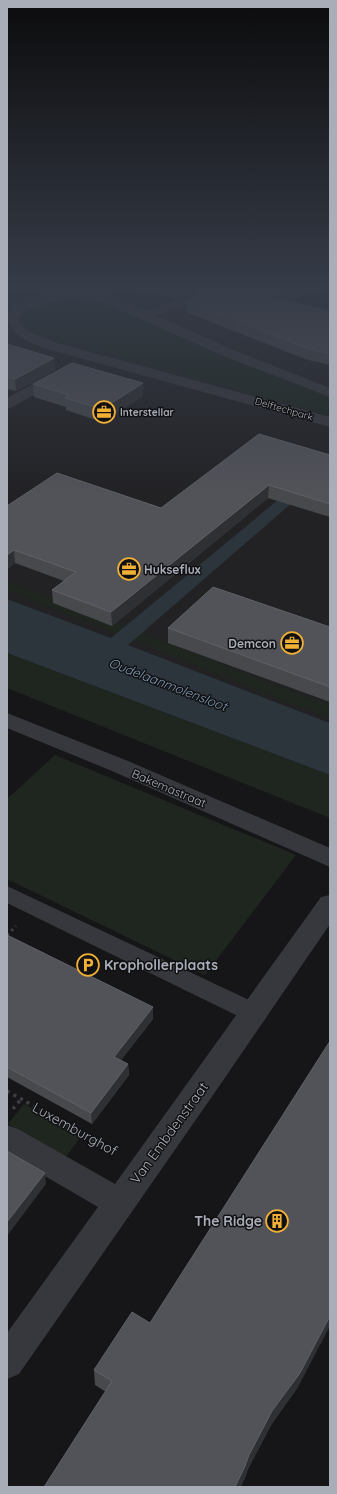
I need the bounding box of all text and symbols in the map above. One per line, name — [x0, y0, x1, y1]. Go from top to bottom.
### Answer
street label: Delftechpark — [253, 394, 315, 424]
office icon: Interstellar — [91, 399, 117, 425]
place label: Interstellar — [120, 406, 174, 419]
office icon: Hukseflux — [116, 556, 142, 582]
place label: Hukseflux — [144, 562, 201, 577]
office icon: Demcon — [279, 630, 305, 656]
place label: Demcon — [228, 636, 276, 651]
water label: Oudelaanmolensloot — [107, 654, 231, 715]
street label: Bakemastraat — [130, 766, 208, 810]
parking icon: Krophollerplaats — [75, 952, 101, 978]
place label: Krophollerplaats — [104, 956, 218, 974]
street label: Van Embdenstraat — [126, 1078, 212, 1187]
street label: Luxemburghof — [29, 1098, 121, 1160]
building icon: The Ridge — [264, 1208, 290, 1234]
place label: The Ridge — [194, 1212, 262, 1230]

